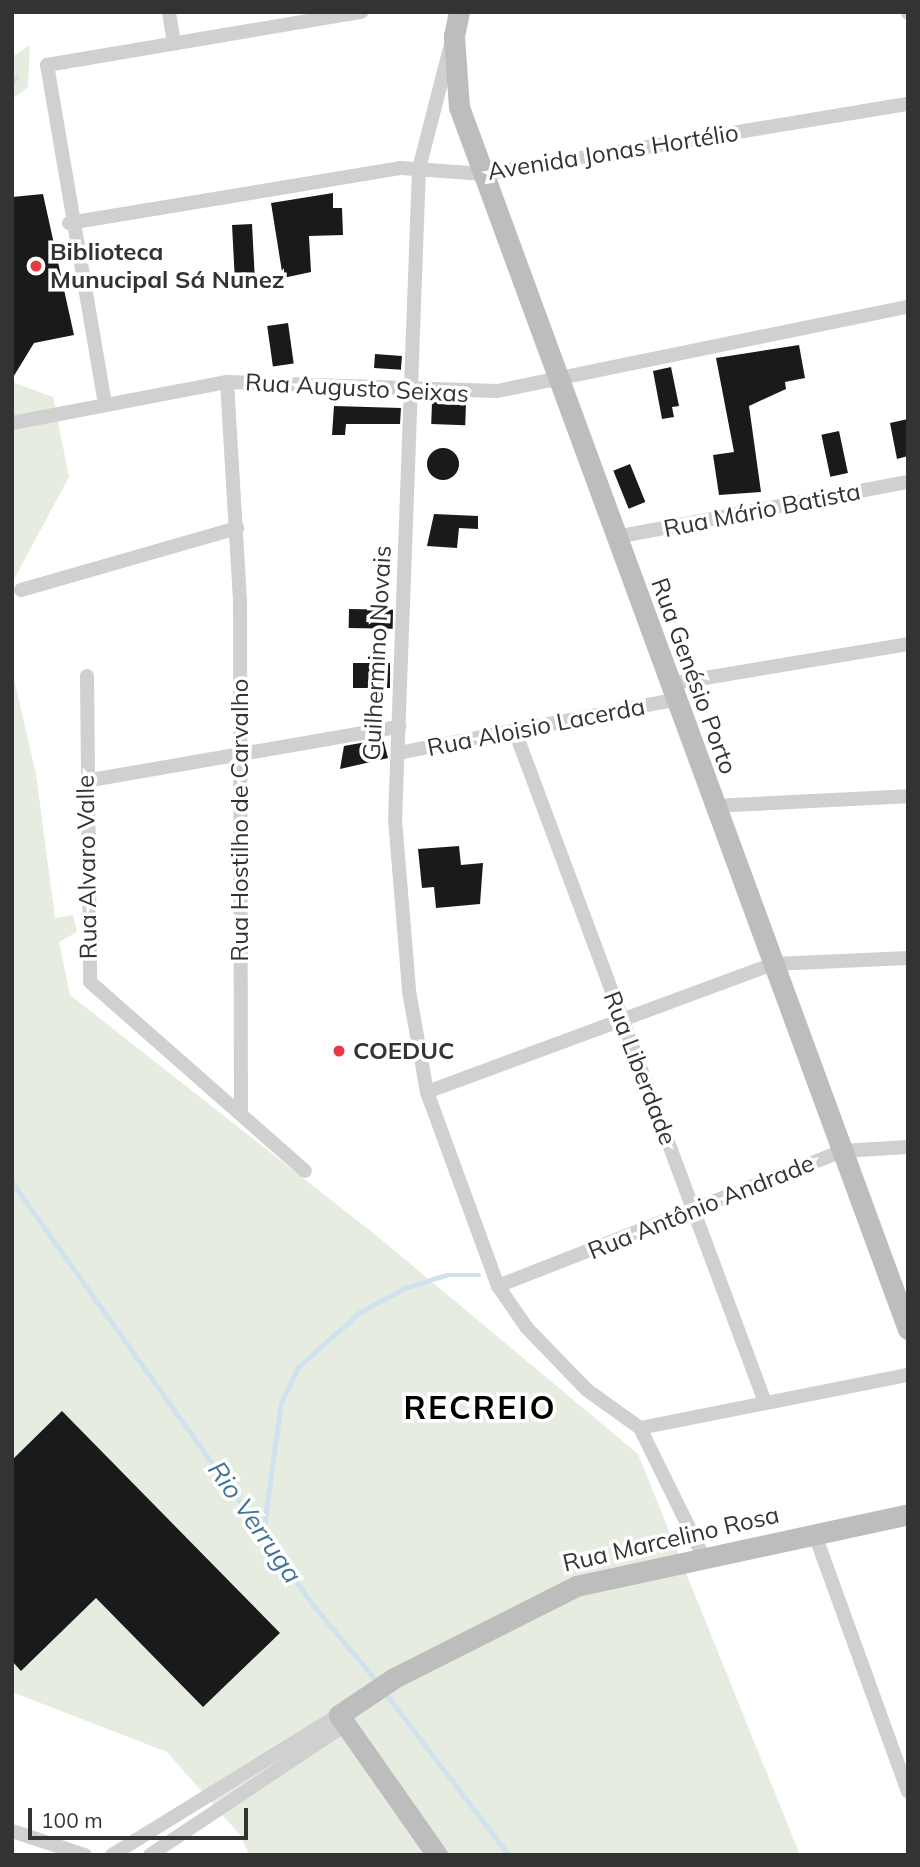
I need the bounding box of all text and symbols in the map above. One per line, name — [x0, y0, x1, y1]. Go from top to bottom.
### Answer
street label: Avenida Jonas Hortélio — [486, 118, 740, 186]
place label: Biblioteca Munucipal Sá Nunez — [50, 238, 284, 294]
marker: Biblioteca Munucipal Sá Nunez — [28, 258, 44, 274]
street label: Rua Augusto Seixas — [245, 368, 469, 408]
street label: Rua Mário Batista — [661, 477, 863, 543]
street label: Guilhermino Novais — [357, 545, 397, 761]
street label: Rua Genésio Porto — [645, 574, 743, 778]
street label: Rua Hostilho de Carvalho — [226, 679, 254, 961]
street label: Rua Aloisio Lacerda — [425, 692, 647, 762]
street label: Rua Alvaro Valle — [71, 775, 103, 959]
street label: Rua Liberdade — [597, 987, 683, 1149]
place label: COEDUC — [353, 1037, 455, 1065]
marker: COEDUC — [331, 1043, 347, 1059]
street label: Rua Antônio Andrade — [584, 1148, 818, 1266]
district label: RECREIO — [404, 1388, 556, 1426]
water label: Rio Verruga — [202, 1455, 308, 1589]
street label: Rua Marcelino Rosa — [560, 1500, 782, 1578]
scale bar — [32, 1794, 252, 1838]
text: 100 m — [41, 1807, 103, 1833]

